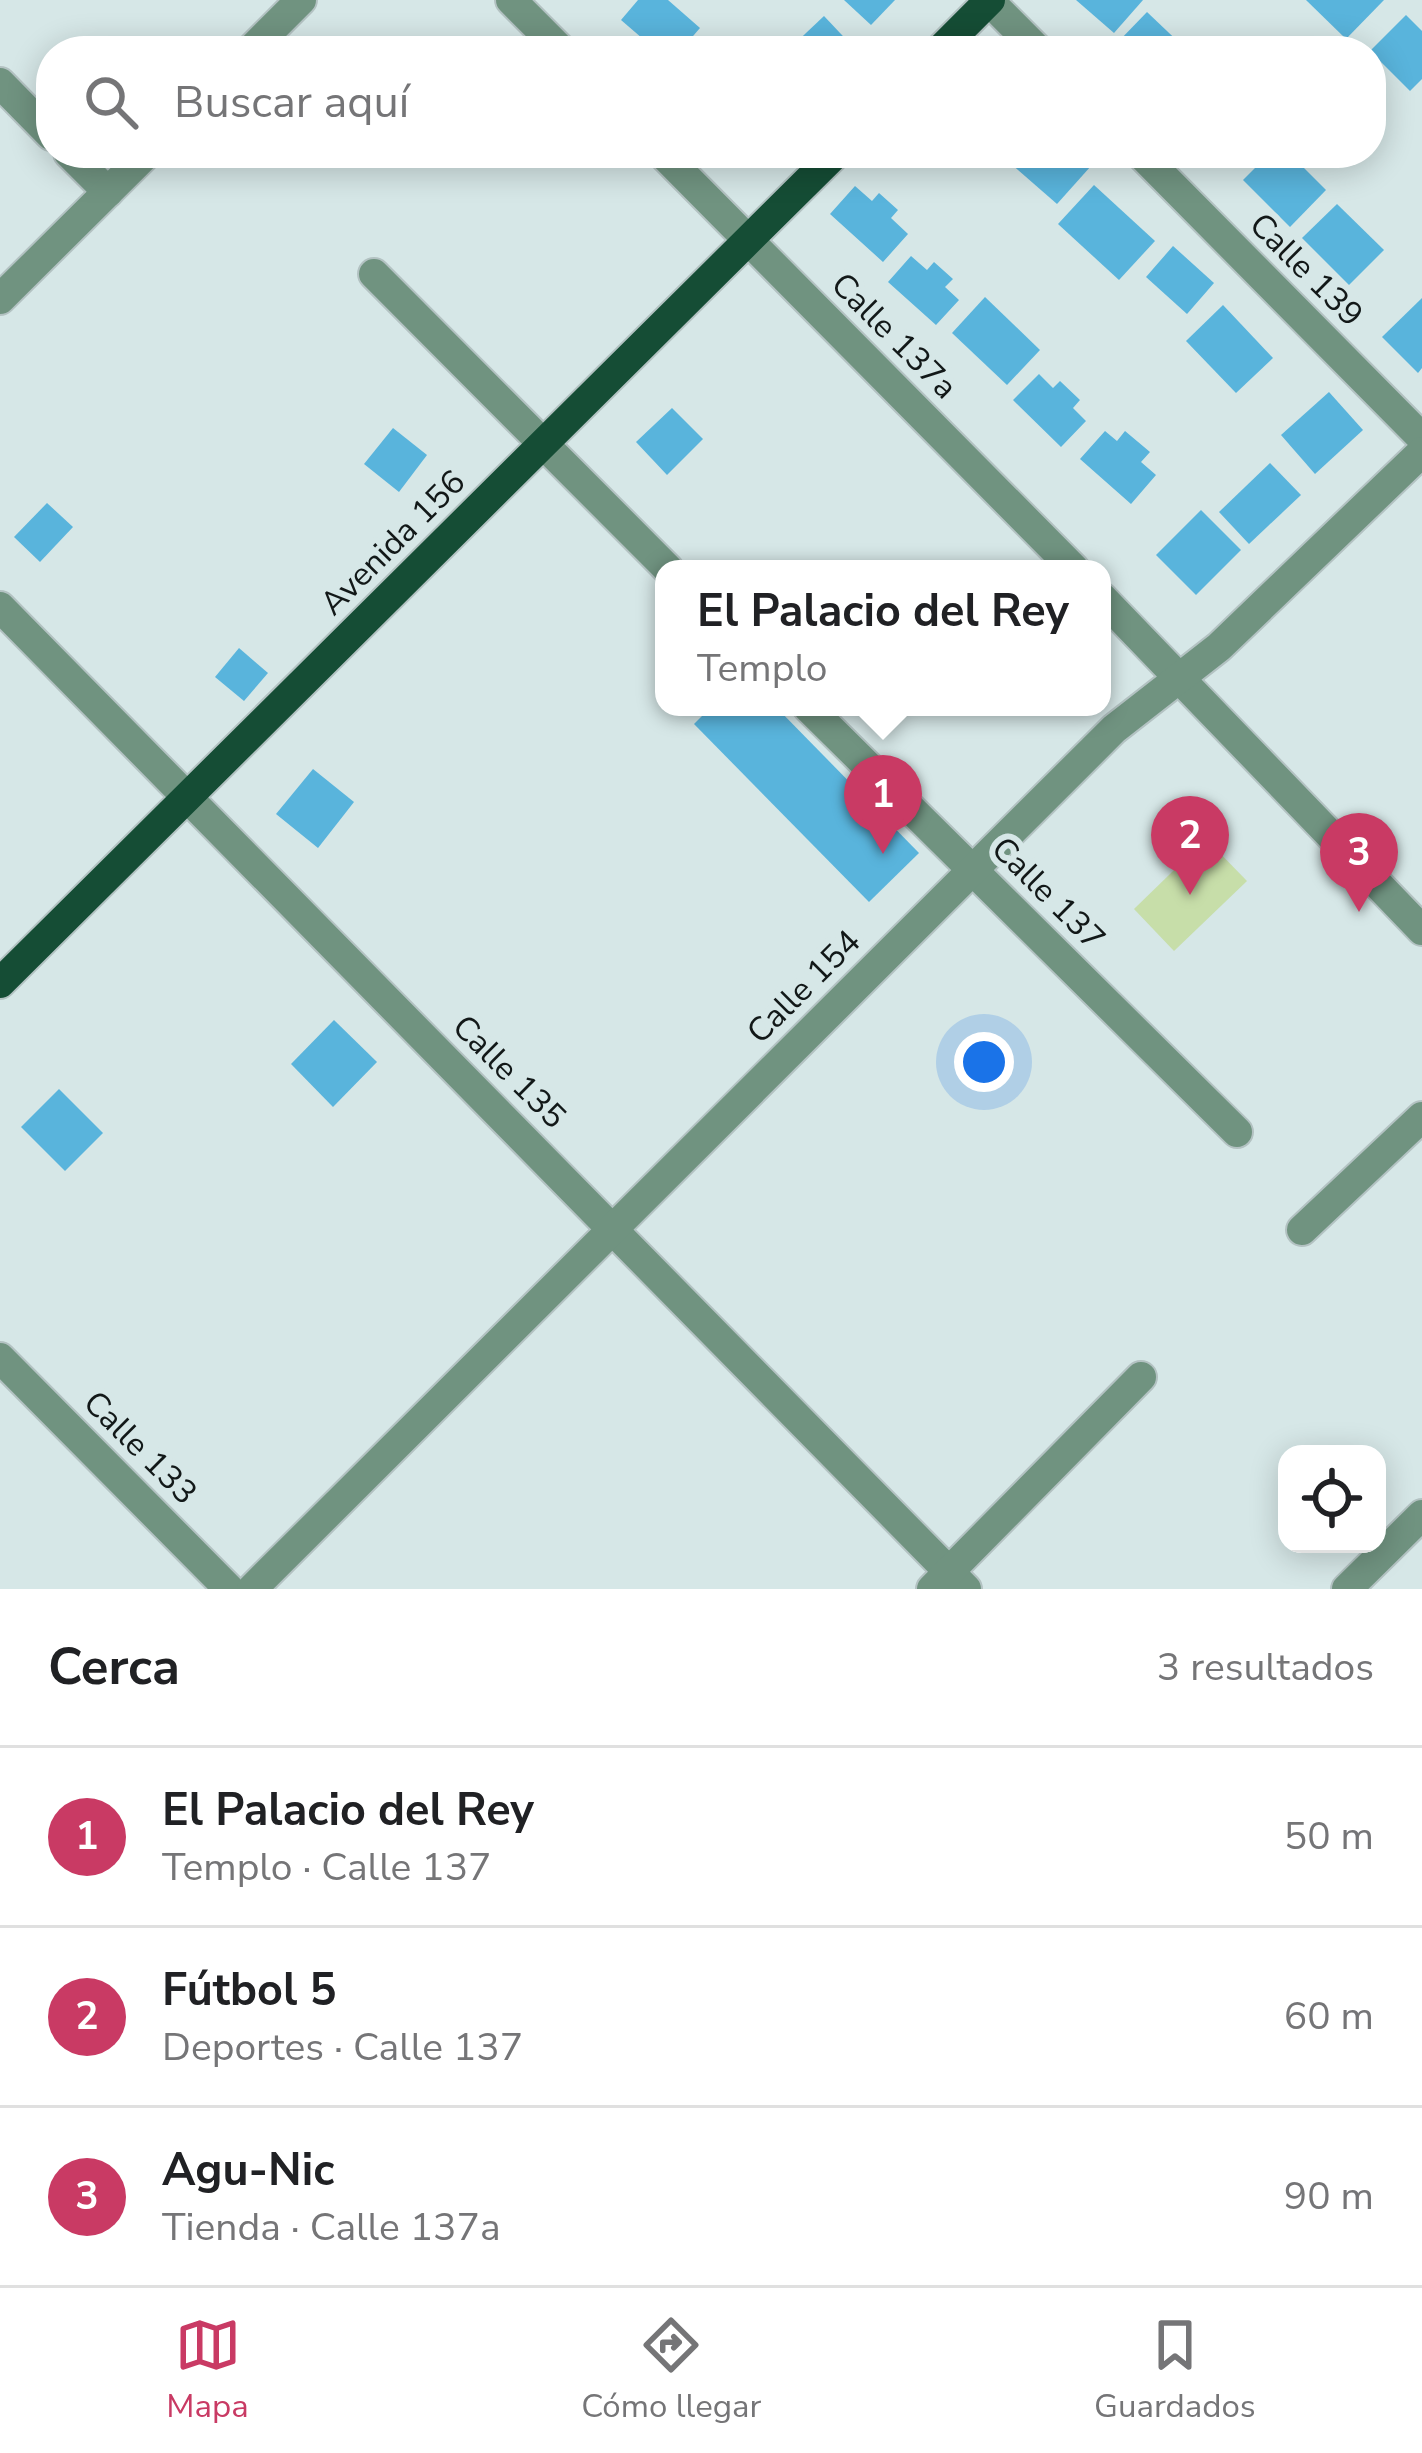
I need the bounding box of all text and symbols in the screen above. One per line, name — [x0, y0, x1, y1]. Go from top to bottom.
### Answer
search box — [36, 36, 1386, 168]
icon: search — [78, 69, 144, 135]
text: Buscar aquí — [174, 72, 409, 133]
street label: Calle 139 — [1239, 203, 1373, 337]
street label: Calle 137a — [821, 263, 967, 409]
street label: Avenida 156 — [310, 460, 476, 626]
popup — [655, 560, 1111, 716]
text: El Palacio del Rey — [697, 581, 1069, 642]
text: Templo — [697, 642, 827, 695]
pin: 1 — [844, 755, 922, 854]
pin: 2 — [1151, 796, 1229, 895]
pin: 3 — [1320, 813, 1398, 912]
street label: Calle 137 — [981, 827, 1115, 961]
street label: Calle 154 — [737, 920, 871, 1054]
street label: Calle 135 — [442, 1005, 576, 1139]
your location — [954, 1032, 1014, 1092]
street label: Calle 133 — [73, 1381, 207, 1515]
map controls — [1278, 1445, 1386, 1553]
button: locate — [1278, 1445, 1386, 1553]
text: Cerca — [48, 1632, 180, 1702]
text: 3 resultados — [1157, 1641, 1374, 1694]
text: El Palacio del Rey — [162, 1780, 534, 1841]
text: 1 — [75, 1810, 99, 1863]
text: 50 m — [1284, 1810, 1374, 1863]
text: Templo · Calle 137 — [162, 1841, 491, 1894]
text: Fútbol 5 — [162, 1960, 336, 2021]
text: 2 — [75, 1990, 99, 2043]
text: 60 m — [1284, 1990, 1374, 2043]
text: Deportes · Calle 137 — [162, 2021, 523, 2074]
text: Agu-Nic — [162, 2140, 334, 2201]
text: 3 — [75, 2170, 99, 2223]
text: 90 m — [1284, 2170, 1374, 2223]
text: Tienda · Calle 137a — [162, 2201, 501, 2254]
tab: Mapa — [166, 2312, 249, 2429]
tab: Cómo llegar — [581, 2312, 761, 2429]
tab: Guardados — [1094, 2312, 1256, 2429]

